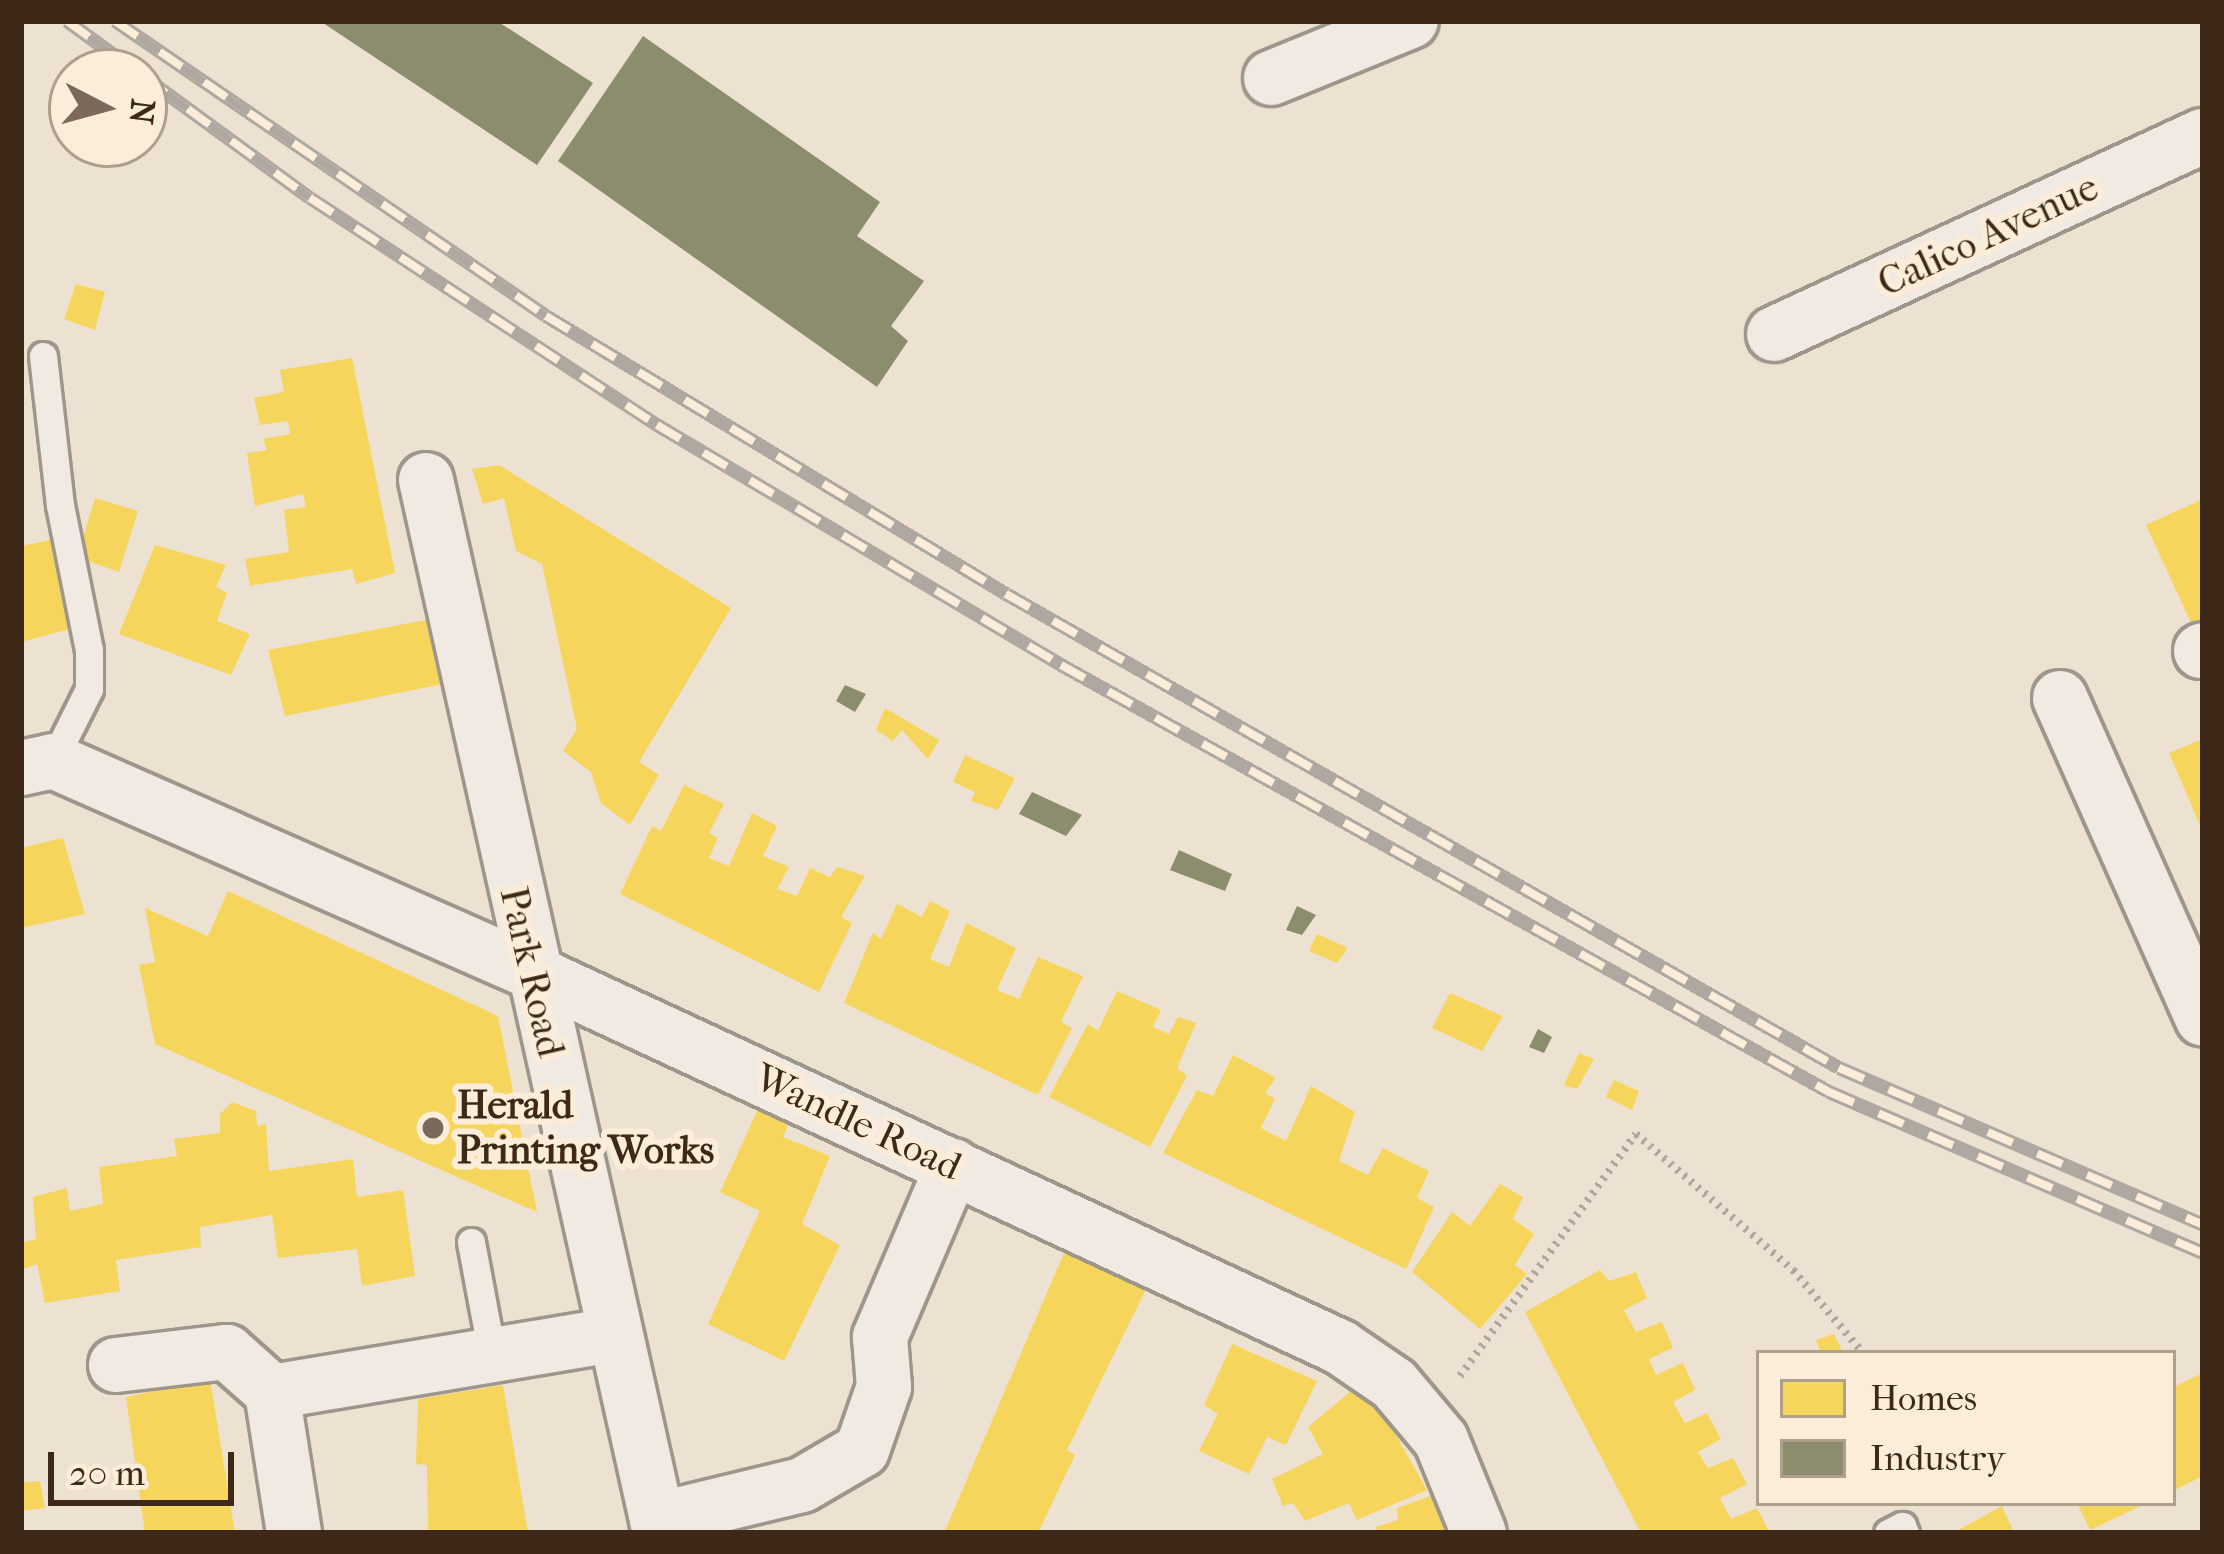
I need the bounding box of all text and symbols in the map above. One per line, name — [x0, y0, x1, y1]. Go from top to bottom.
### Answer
north arrow — [48, 48, 168, 168]
text: N — [121, 97, 162, 126]
street label: Calico Avenue — [1870, 164, 2106, 306]
street label: Park Road — [490, 883, 574, 1061]
street label: Wandle Road — [747, 1054, 969, 1190]
place label: Herald Printing Works — [457, 1083, 714, 1174]
marker: Herald Printing Works — [420, 1115, 446, 1141]
legend — [1756, 1350, 2176, 1506]
text: Homes — [1870, 1377, 1977, 1419]
scale bar — [54, 1428, 240, 1502]
text: Industry — [1870, 1437, 2005, 1479]
text: 20 m — [69, 1452, 145, 1494]

